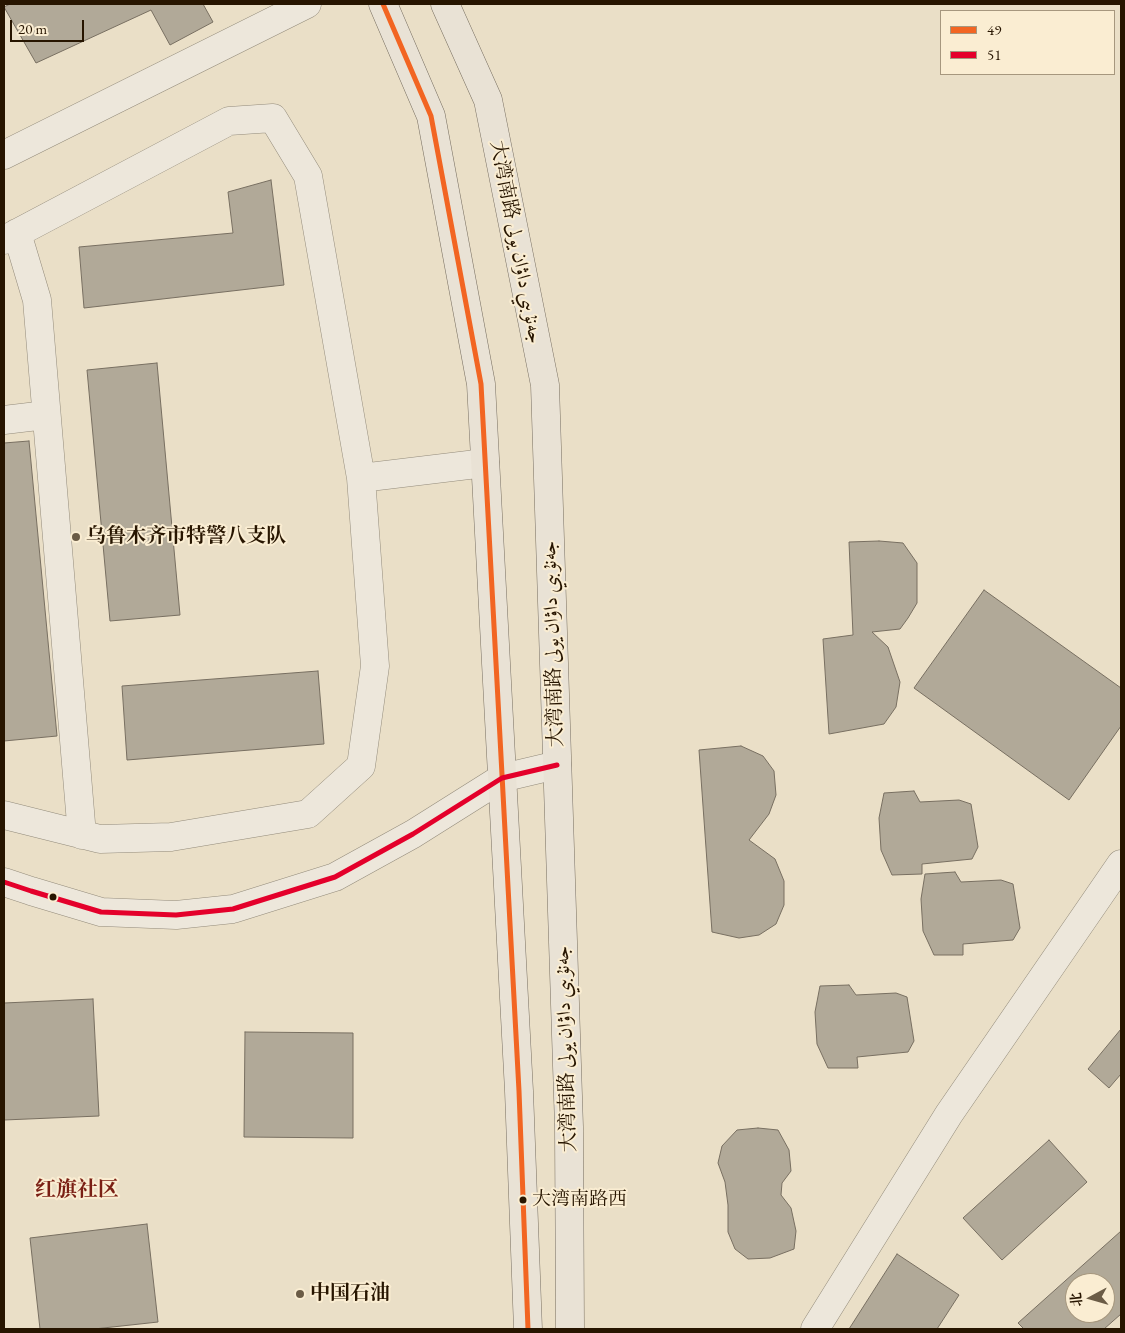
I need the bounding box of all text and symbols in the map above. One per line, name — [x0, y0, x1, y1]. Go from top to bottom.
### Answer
scale bar — [12, 10, 86, 42]
legend — [940, 10, 1115, 75]
text: 20 m — [18, 19, 47, 38]
text: 49 — [987, 20, 1001, 39]
text: 51 — [987, 45, 1001, 64]
street label: 大湾南路 جەنۇبىي داۋان يولى — [485, 138, 547, 346]
place label: 乌鲁木齐市特警八支队 — [86, 525, 286, 549]
marker: 乌鲁木齐市特警八支队 — [70, 531, 82, 543]
street label: 大湾南路 جەنۇبىي داۋان يولى — [537, 540, 569, 748]
unlabelled marker — [48, 892, 58, 902]
street label: 大湾南路 جەنۇبىي داۋان يولى — [550, 945, 582, 1153]
district label: 红旗社区 — [35, 1177, 119, 1203]
place label: 大湾南路西 — [532, 1189, 627, 1211]
marker: 大湾南路西 — [518, 1195, 528, 1205]
north arrow — [1065, 1273, 1115, 1323]
place label: 中国石油 — [310, 1282, 390, 1306]
marker: 中国石油 — [294, 1288, 306, 1300]
text: 北 — [1066, 1292, 1086, 1307]

